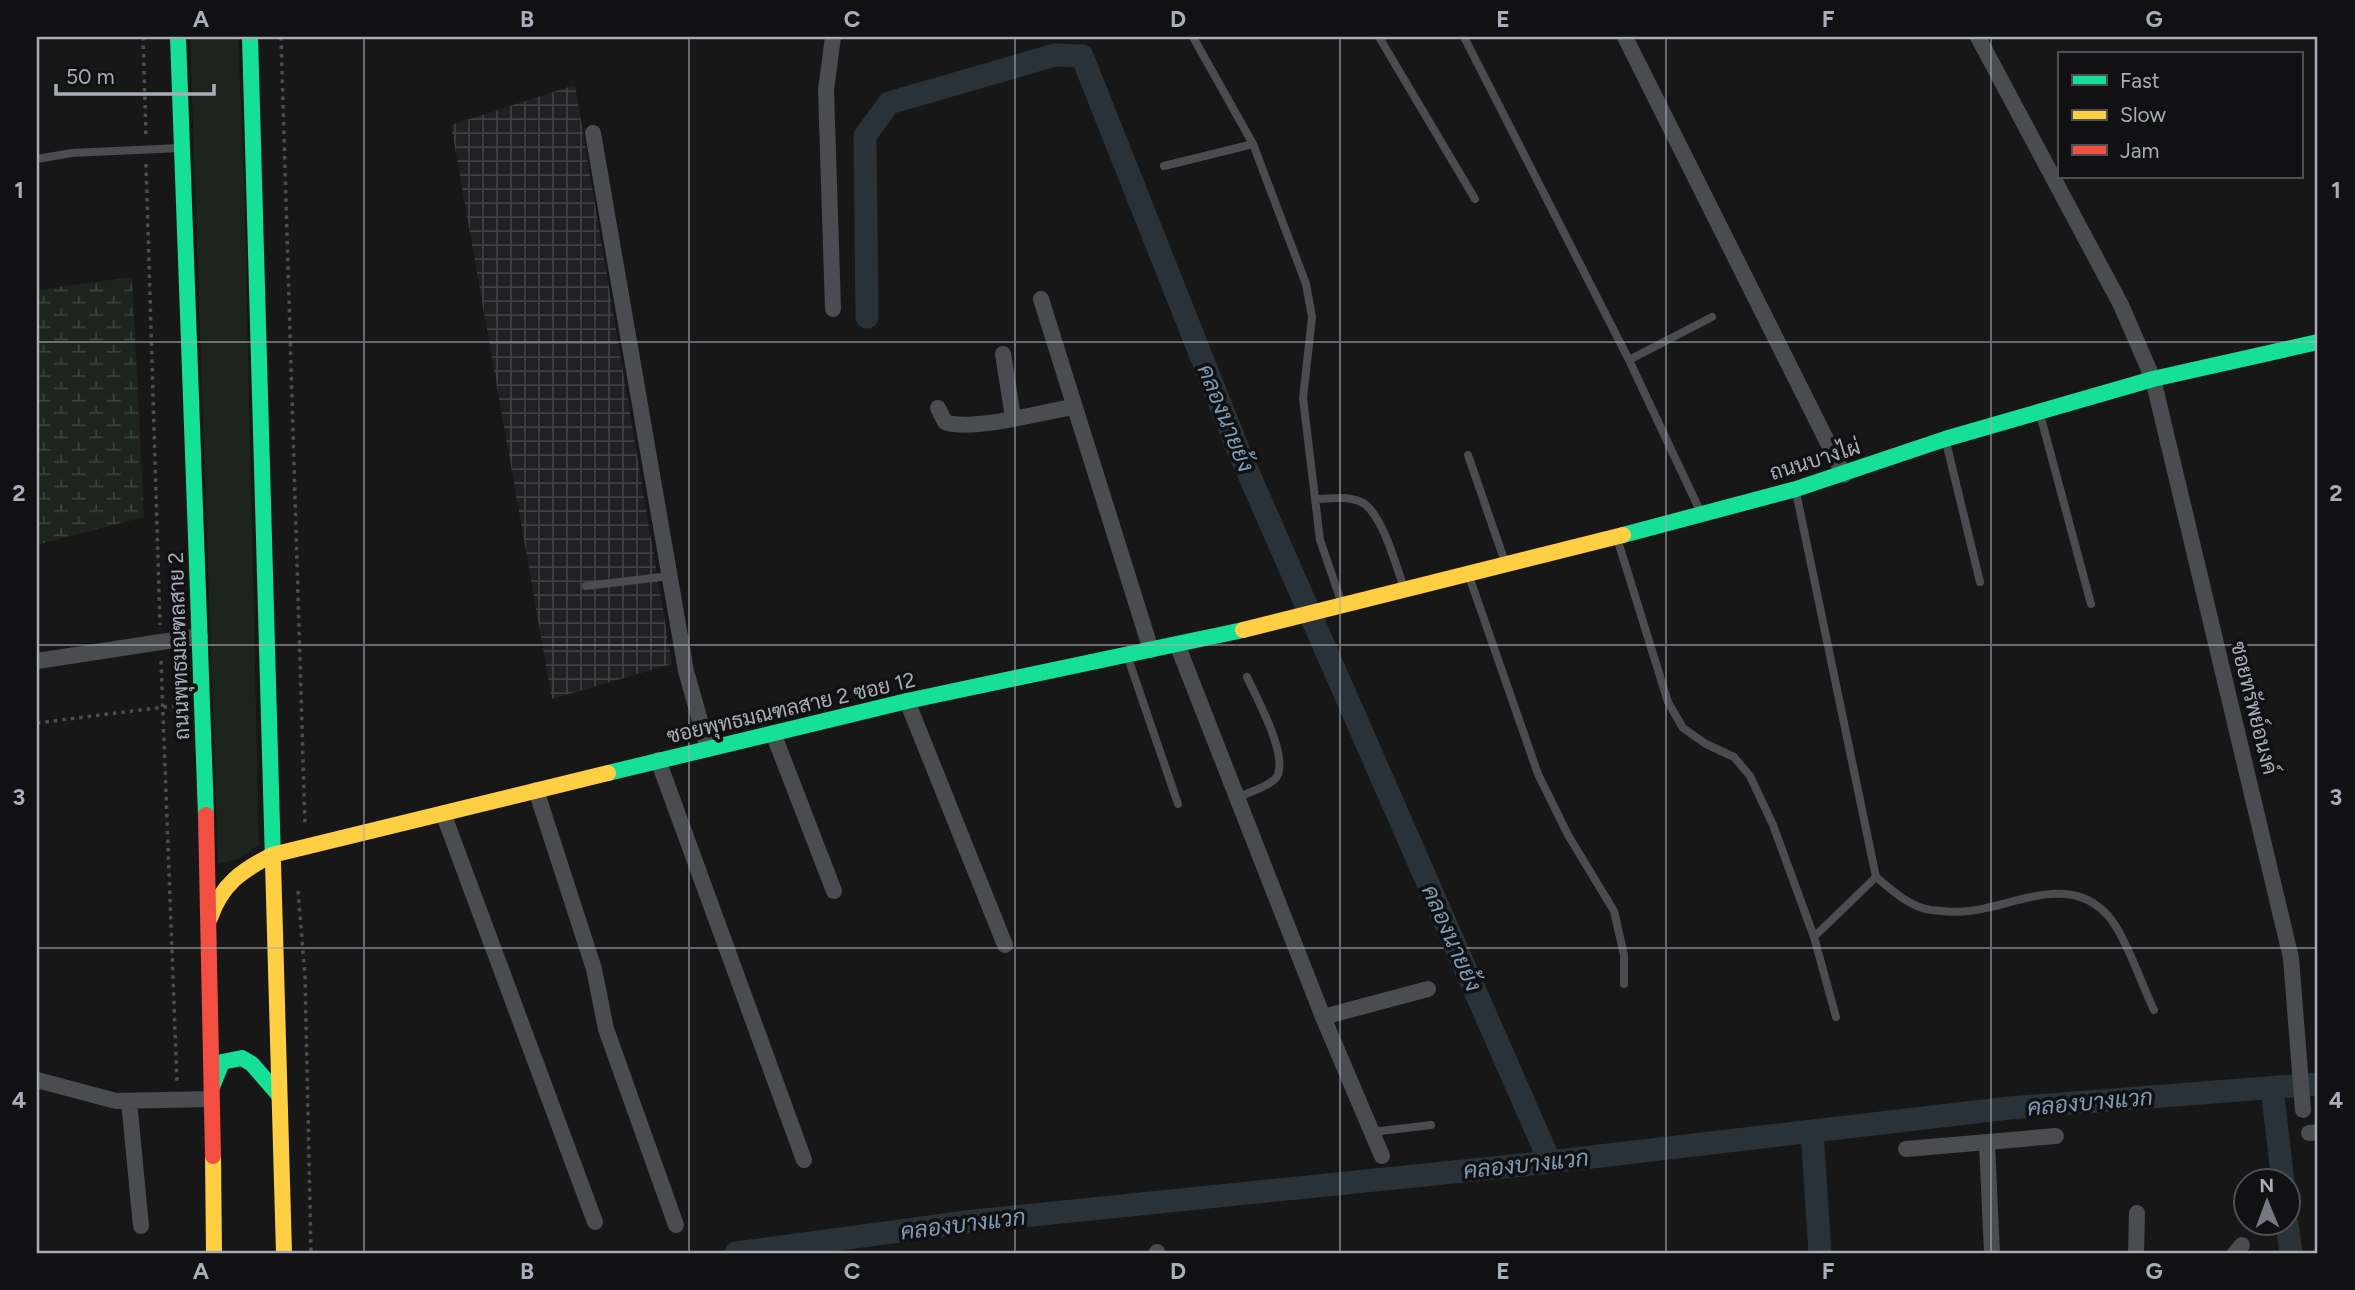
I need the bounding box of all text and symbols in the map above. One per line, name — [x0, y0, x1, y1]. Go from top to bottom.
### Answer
text: A — [193, 5, 210, 33]
text: B — [520, 5, 534, 33]
text: C — [844, 5, 861, 33]
text: D — [1170, 5, 1186, 33]
text: E — [1496, 5, 1510, 33]
text: F — [1822, 5, 1835, 33]
text: G — [2145, 5, 2163, 33]
scale bar — [56, 52, 214, 96]
legend — [2058, 52, 2302, 178]
text: 50 m — [66, 64, 115, 89]
text: Fast — [2120, 68, 2160, 93]
text: Slow — [2120, 102, 2166, 127]
text: Jam — [2120, 138, 2159, 163]
text: 1 — [14, 176, 24, 204]
text: 1 — [2331, 176, 2341, 204]
water label: คลองนายย้ง — [1192, 360, 1260, 476]
street label: ถนนบางไผ่ — [1766, 434, 1863, 485]
text: 2 — [12, 479, 26, 507]
text: 2 — [2329, 479, 2343, 507]
street label: ถนนพุทธมณฑลสาย 2 — [163, 552, 196, 740]
street label: ซอยทรัพย์อนงค์ — [2226, 638, 2284, 777]
street label: ซอยพุทธมณฑลสาย 2 ซอย 12 — [664, 667, 918, 750]
text: 3 — [13, 783, 25, 811]
text: 3 — [2330, 783, 2342, 811]
water label: คลองนายย้ง — [1416, 880, 1488, 996]
water label: คลองบางแวก — [2026, 1083, 2154, 1121]
text: 4 — [12, 1086, 26, 1114]
text: 4 — [2329, 1086, 2343, 1114]
water label: คลองบางแวก — [1462, 1143, 1590, 1185]
north arrow — [2232, 1168, 2302, 1238]
text: N — [2259, 1174, 2274, 1197]
water label: คลองบางแวก — [899, 1202, 1027, 1246]
text: A — [193, 1257, 210, 1285]
text: B — [520, 1257, 534, 1285]
text: C — [844, 1257, 861, 1285]
text: D — [1170, 1257, 1186, 1285]
text: E — [1496, 1257, 1510, 1285]
text: F — [1822, 1257, 1835, 1285]
text: G — [2145, 1257, 2163, 1285]

